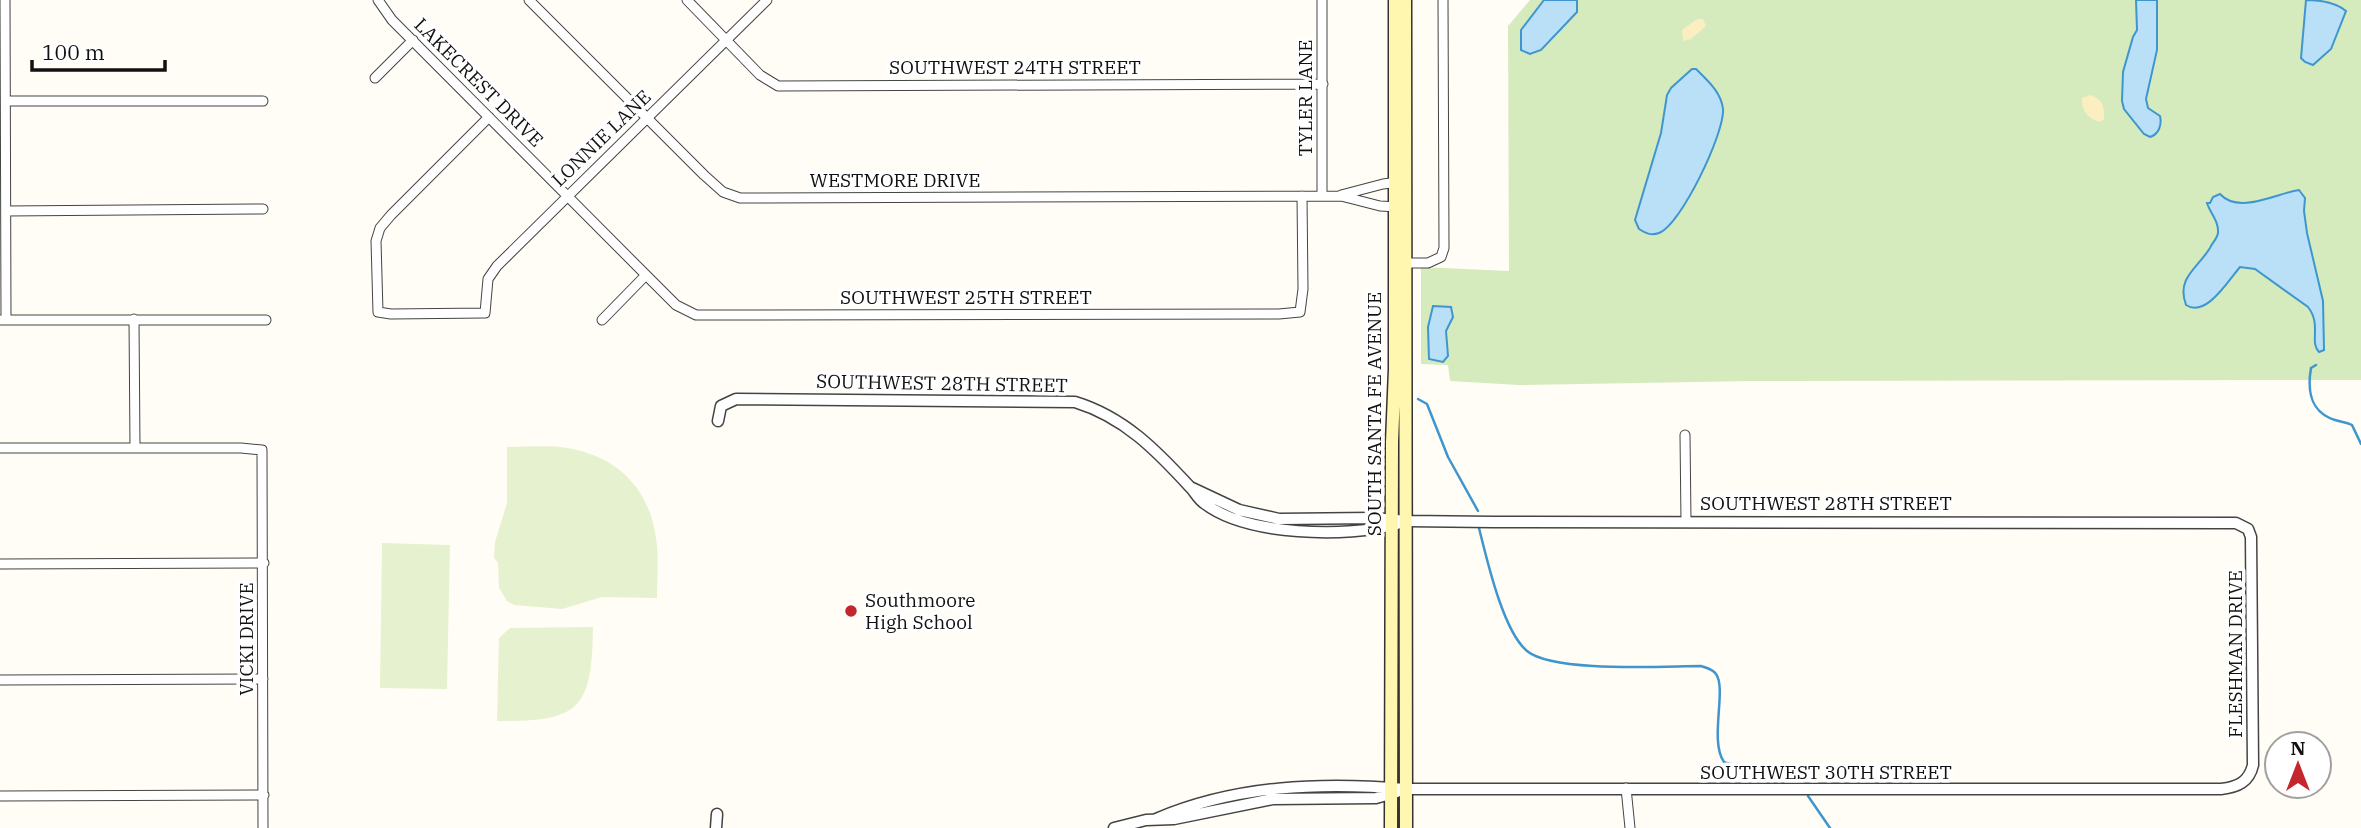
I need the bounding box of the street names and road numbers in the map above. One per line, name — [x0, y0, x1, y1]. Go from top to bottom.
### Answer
street label: LAKECREST DRIVE — [409, 12, 549, 152]
street label: TYLER LANE — [1293, 40, 1317, 156]
street label: SOUTHWEST 24TH STREET — [889, 55, 1141, 79]
street label: LONNIE LANE — [546, 85, 656, 191]
street label: WESTMORE DRIVE — [810, 168, 980, 192]
street label: SOUTHWEST 25TH STREET — [840, 285, 1092, 309]
street label: SOUTH SANTA FE AVENUE — [1362, 292, 1386, 536]
street label: SOUTHWEST 28TH STREET — [816, 369, 1068, 397]
street label: SOUTHWEST 28TH STREET — [1700, 491, 1952, 515]
street label: FLESHMAN DRIVE — [2223, 570, 2247, 738]
street label: VICKI DRIVE — [234, 582, 258, 696]
street label: SOUTHWEST 30TH STREET — [1700, 760, 1952, 784]

